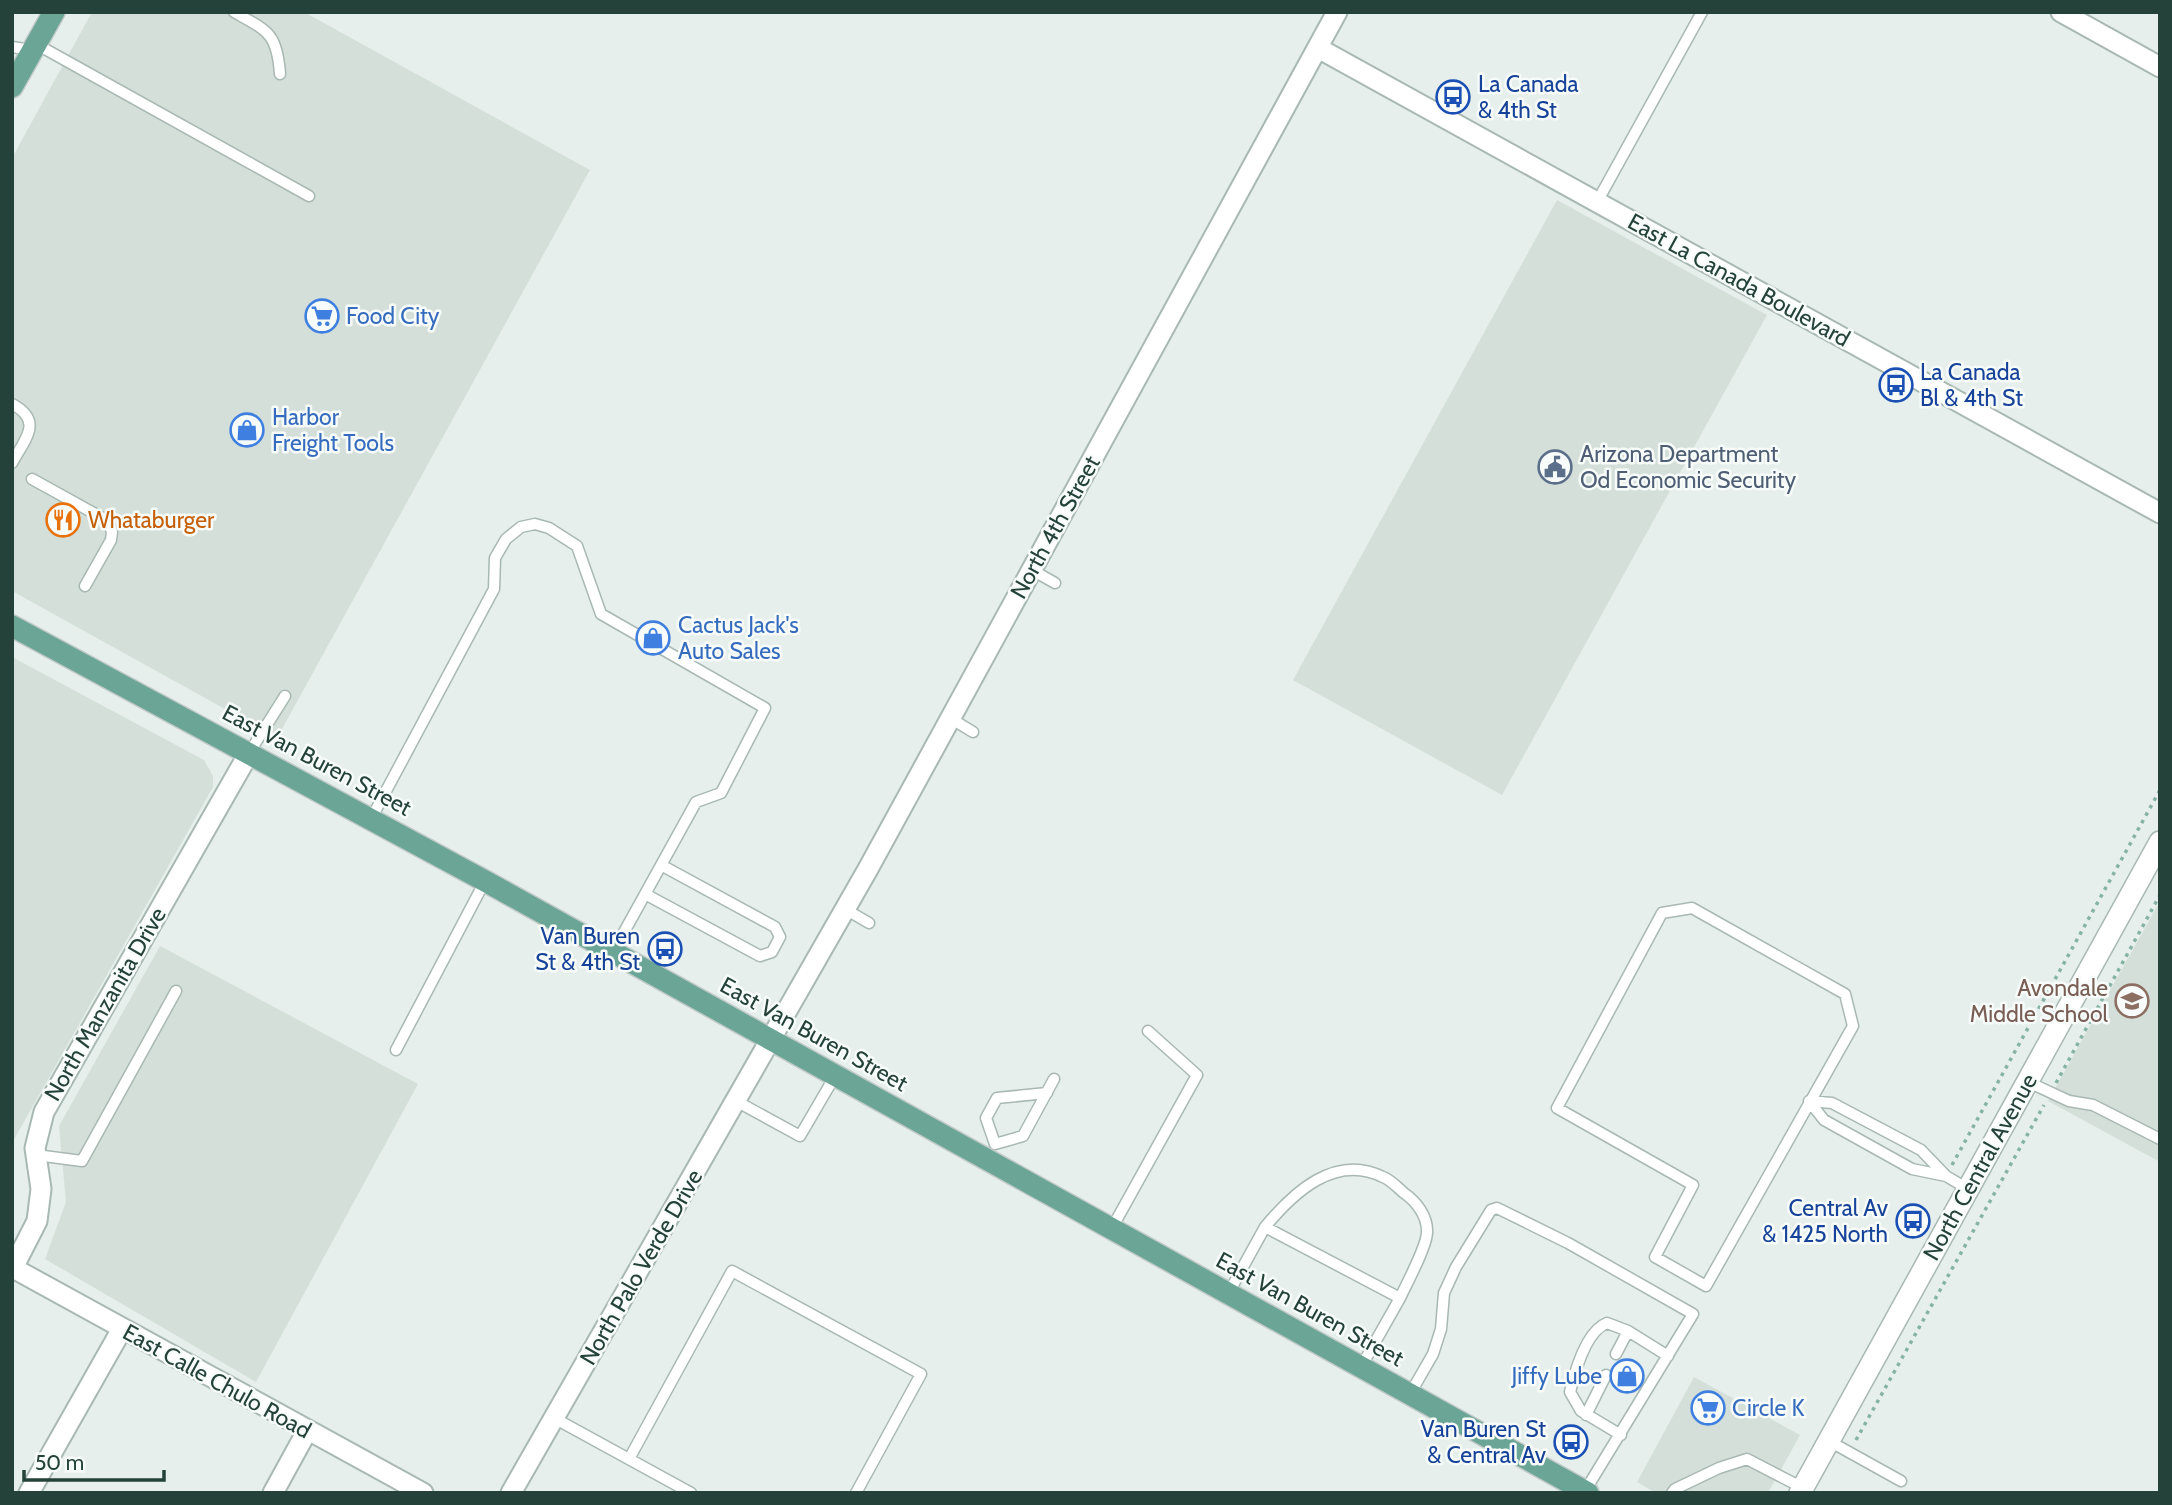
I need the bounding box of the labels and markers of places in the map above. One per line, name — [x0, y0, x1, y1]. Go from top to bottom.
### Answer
place label: La Canada & 4th St — [1478, 70, 1579, 124]
bus stop icon: La Canada & 4th St — [1434, 78, 1472, 116]
supermarket icon: Food City — [303, 297, 341, 335]
place label: Food City — [346, 302, 440, 330]
place label: La Canada Bl & 4th St — [1920, 358, 2023, 412]
bus stop icon: La Canada Bl & 4th St — [1877, 366, 1915, 404]
place label: Harbor Freight Tools — [272, 403, 394, 457]
shop icon: Harbor Freight Tools — [228, 411, 266, 449]
place label: Arizona Department Od Economic Security — [1580, 440, 1797, 494]
public building icon: Arizona Department Od Economic Security — [1536, 448, 1574, 486]
restaurant icon: Whataburger — [44, 501, 82, 539]
place label: Whataburger — [88, 506, 215, 534]
place label: Cactus Jack's Auto Sales — [678, 611, 799, 665]
shop icon: Cactus Jack's Auto Sales — [634, 619, 672, 657]
place label: Van Buren St & 4th St — [535, 922, 640, 976]
bus stop icon: Van Buren St & 4th St — [646, 930, 684, 968]
place label: Avondale Middle School — [1970, 974, 2109, 1028]
school or university icon: Avondale Middle School — [2113, 982, 2151, 1020]
place label: Central Av & 1425 North — [1762, 1194, 1889, 1248]
bus stop icon: Central Av & 1425 North — [1894, 1202, 1932, 1240]
shop icon: Jiffy Lube — [1608, 1357, 1646, 1395]
place label: Jiffy Lube — [1510, 1362, 1602, 1390]
supermarket icon: Circle K — [1689, 1389, 1727, 1427]
place label: Circle K — [1732, 1394, 1804, 1422]
place label: Van Buren St & Central Av — [1421, 1415, 1547, 1469]
bus stop icon: Van Buren St & Central Av — [1552, 1423, 1590, 1461]

